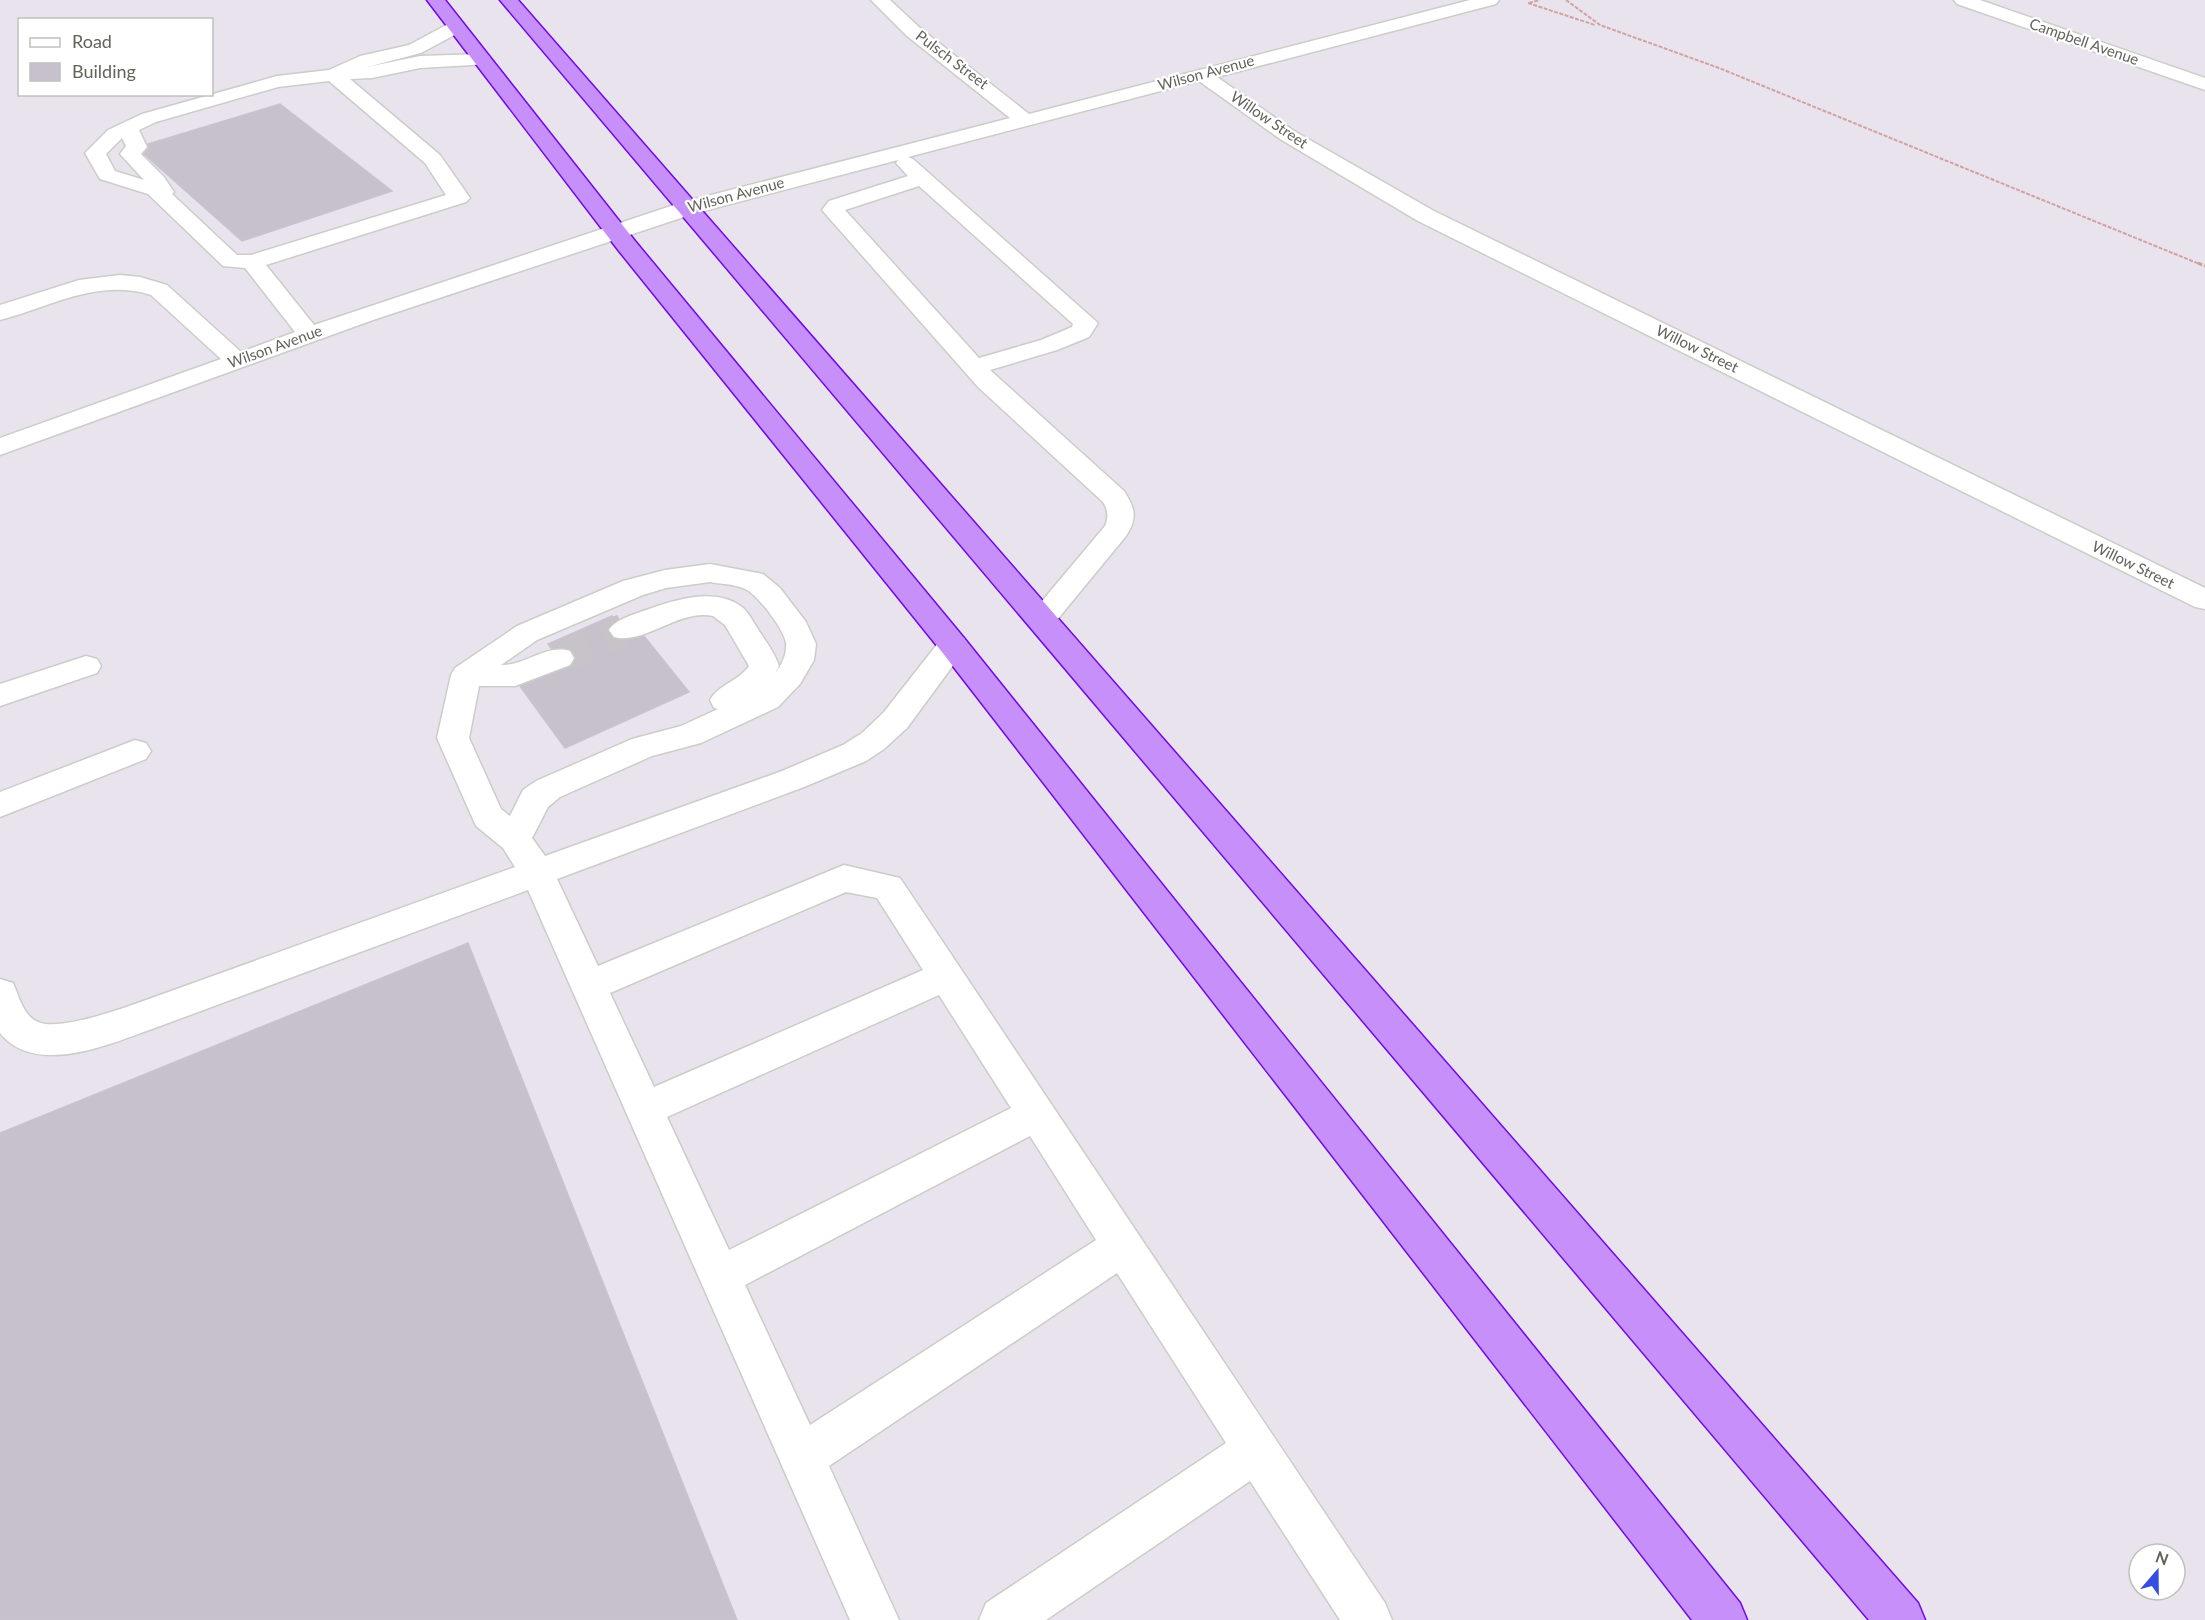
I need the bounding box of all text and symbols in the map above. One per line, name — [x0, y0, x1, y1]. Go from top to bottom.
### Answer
street label: Campbell Avenue — [2027, 14, 2142, 68]
legend — [18, 18, 213, 96]
street label: Pulsch Street — [913, 26, 993, 93]
text: Road — [72, 30, 112, 52]
street label: Wilson Avenue — [1156, 51, 1256, 94]
text: Building — [72, 60, 136, 82]
street label: Willow Street — [1227, 87, 1312, 152]
street label: Wilson Avenue — [686, 173, 786, 216]
street label: Willow Street — [1653, 320, 1742, 376]
street label: Wilson Avenue — [225, 321, 324, 371]
street label: Willow Street — [2089, 536, 2178, 592]
north arrow — [2127, 1542, 2187, 1602]
text: N — [2153, 1546, 2171, 1568]

